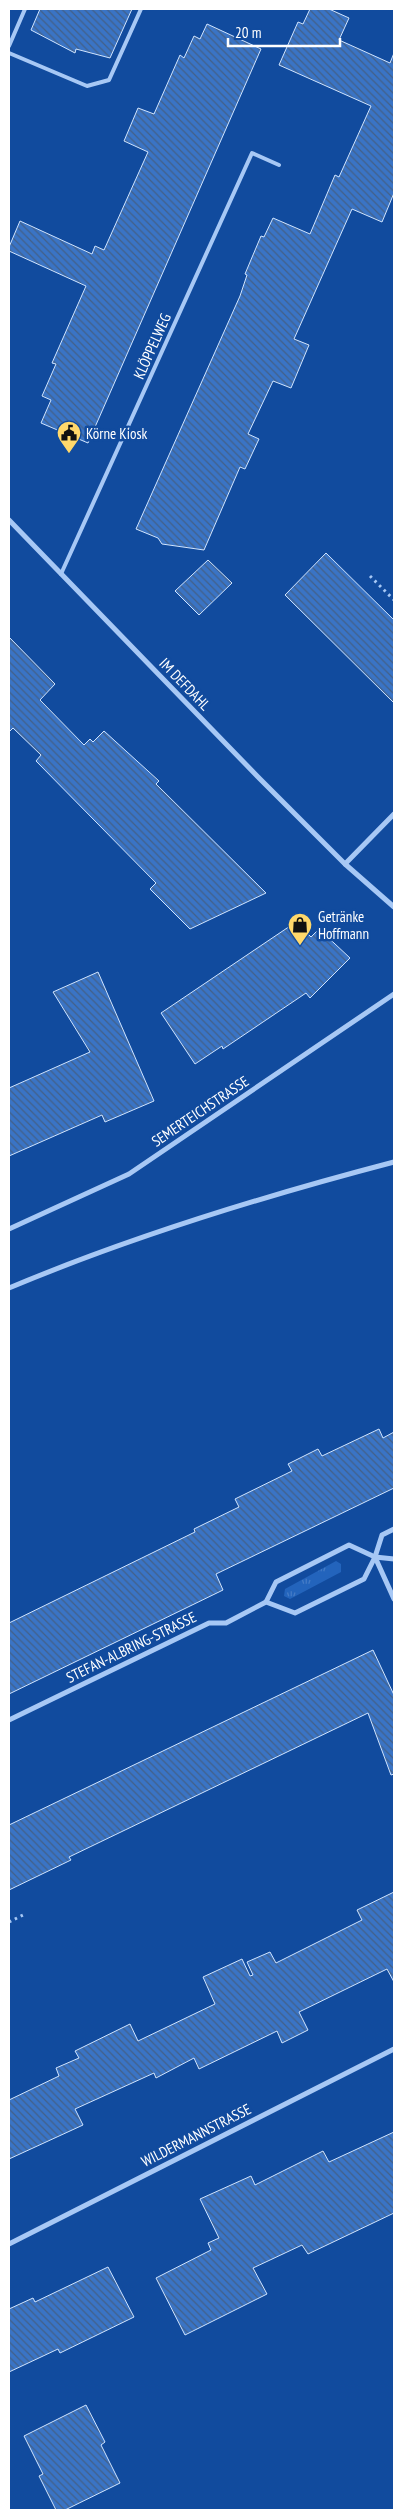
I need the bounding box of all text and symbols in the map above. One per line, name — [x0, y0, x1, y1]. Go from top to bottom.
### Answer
scale bar — [228, 15, 340, 47]
text: 20 m — [235, 23, 261, 42]
street label: KLÖPPELWEG — [129, 310, 175, 382]
public building icon: Körne Kiosk — [56, 420, 82, 454]
place label: Körne Kiosk — [86, 424, 148, 443]
street label: IM DEFDAHL — [155, 654, 215, 715]
place label: Getränke Hoffmann — [318, 907, 369, 943]
shop icon: Getränke Hoffmann — [287, 912, 313, 946]
street label: SEMERTEICHSTRASSE — [148, 1071, 252, 1151]
street label: STEFAN-ALBRING-STRASSE — [63, 1607, 199, 1687]
street label: WILDERMANNSTRASSE — [138, 2099, 254, 2171]

